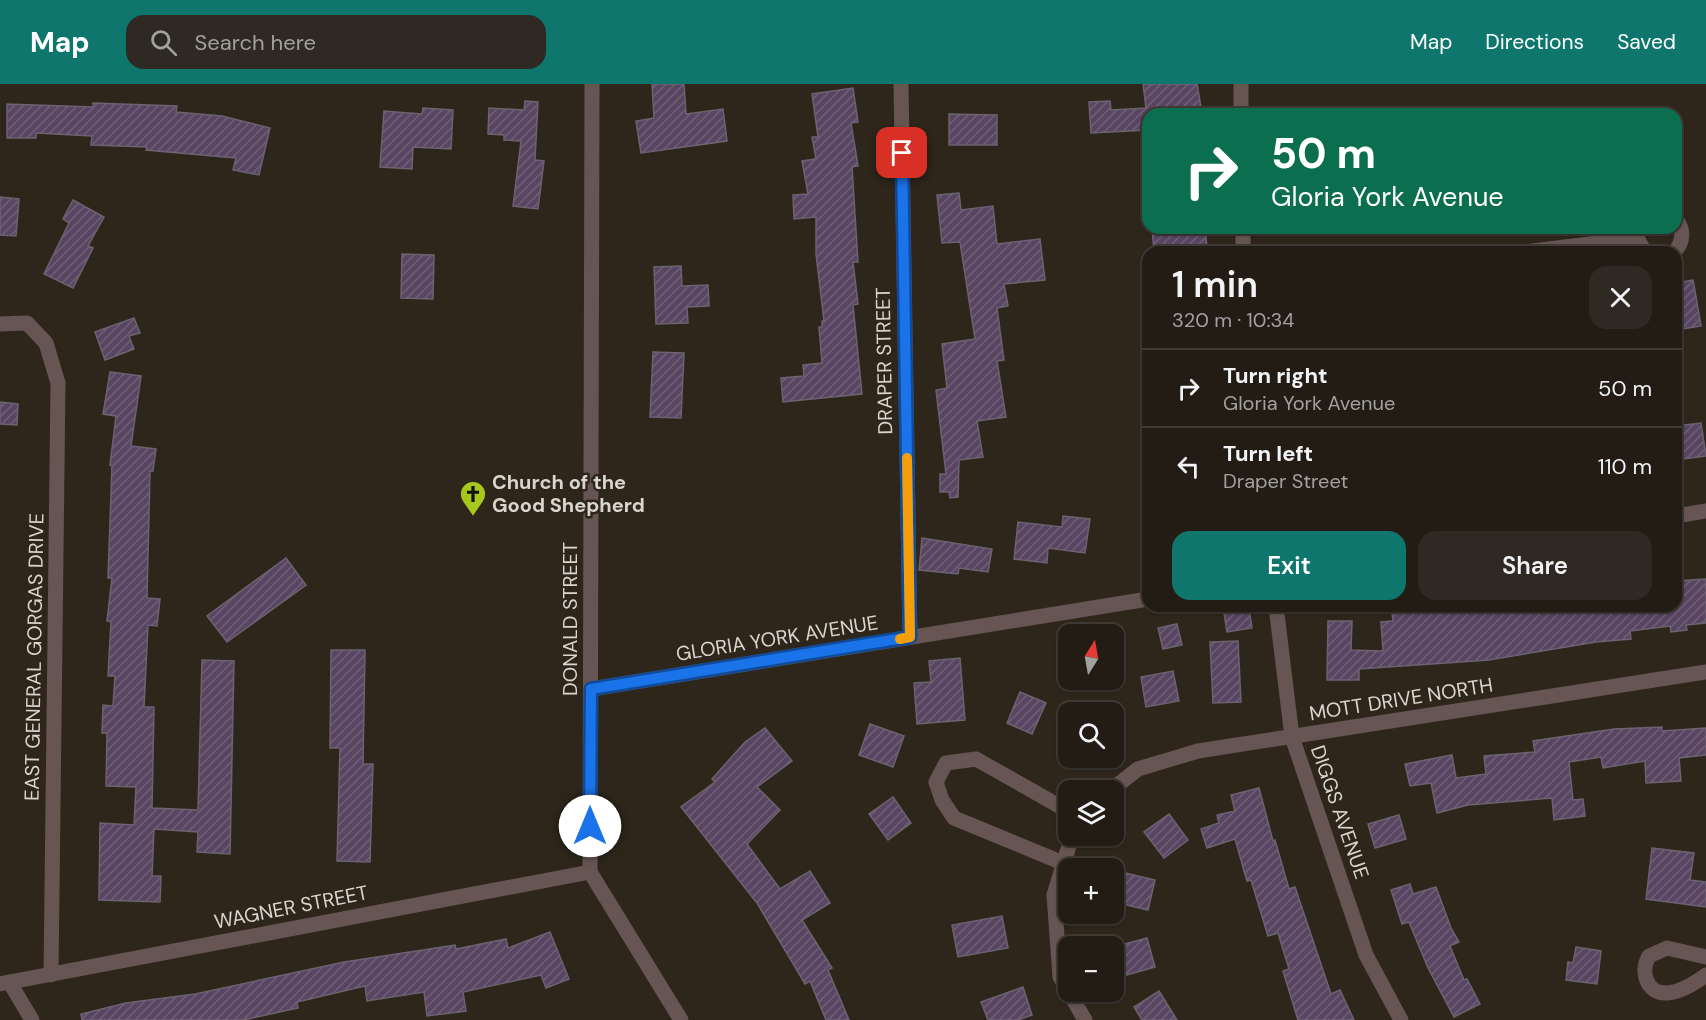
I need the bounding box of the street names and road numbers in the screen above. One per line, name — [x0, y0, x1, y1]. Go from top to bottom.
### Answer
street label: DRAPER STREET — [870, 287, 898, 435]
street label: EAST GENERAL GORGAS DRIVE — [18, 513, 50, 801]
street label: DONALD STREET — [557, 542, 583, 696]
street label: GLORIA YORK AVENUE — [674, 609, 880, 667]
street label: MOTT DRIVE NORTH — [1307, 672, 1495, 726]
street label: DIGGS AVENUE — [1305, 742, 1375, 882]
street label: WAGNER STREET — [212, 879, 370, 935]

